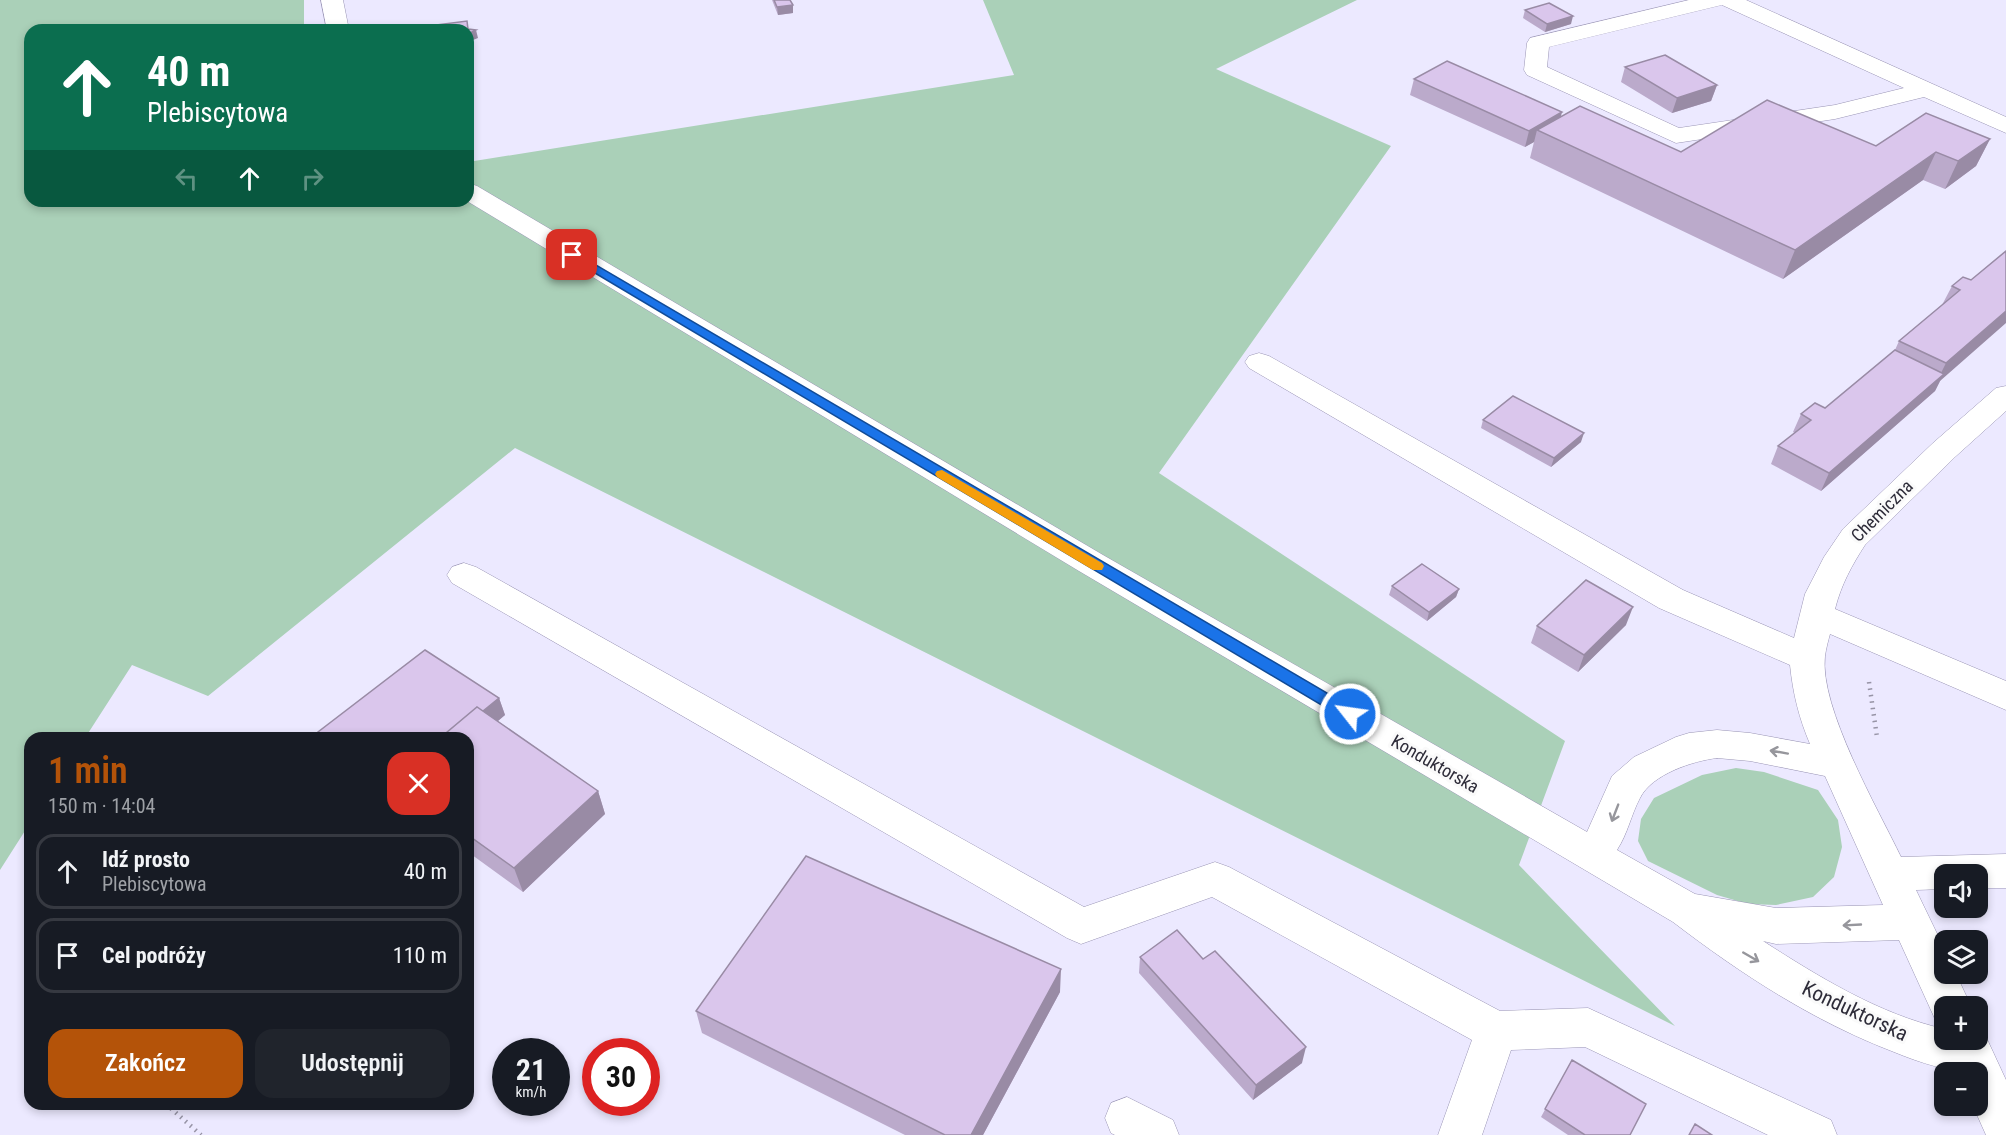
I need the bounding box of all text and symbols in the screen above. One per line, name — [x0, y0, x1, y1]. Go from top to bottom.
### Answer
text: 40 m — [147, 47, 230, 96]
icon: ahead — [48, 48, 126, 126]
text: Plebiscytowa — [147, 97, 288, 129]
icon: left — [170, 162, 203, 195]
icon: ahead — [233, 162, 266, 195]
icon: right — [296, 162, 329, 195]
pin — [546, 229, 597, 280]
icon: arrive — [555, 238, 588, 271]
street label: Chemiczna — [1846, 475, 1917, 546]
position arrow — [1318, 682, 1382, 746]
street label: Konduktorska — [1388, 730, 1483, 797]
one-way arrow — [1770, 746, 1790, 757]
text: 1 min — [48, 750, 128, 792]
button: close — [387, 752, 450, 815]
text: 150 m · 14:04 — [48, 794, 155, 818]
one-way arrow — [1609, 803, 1620, 821]
text: Idź prosto — [102, 847, 190, 872]
icon: ahead — [51, 855, 84, 888]
text: 40 m — [404, 859, 447, 884]
map controls — [1934, 864, 1988, 1116]
button: sound — [1934, 864, 1988, 918]
text: Plebiscytowa — [102, 872, 207, 896]
one-way arrow — [1843, 919, 1863, 930]
button: layers — [1934, 930, 1988, 984]
icon: arrive — [51, 939, 84, 972]
text: Cel podróży — [102, 943, 206, 968]
text: 110 m — [393, 943, 447, 968]
one-way arrow — [1742, 951, 1759, 963]
street label: Konduktorska — [1798, 976, 1912, 1046]
button: + — [1934, 996, 1988, 1050]
button: Zakończ — [48, 1029, 243, 1098]
button: Udostępnij — [255, 1029, 450, 1098]
speed limit sign: 30 — [582, 1038, 660, 1116]
text: 21 — [516, 1052, 546, 1087]
button: − — [1934, 1062, 1988, 1116]
text: km/h — [516, 1083, 546, 1101]

